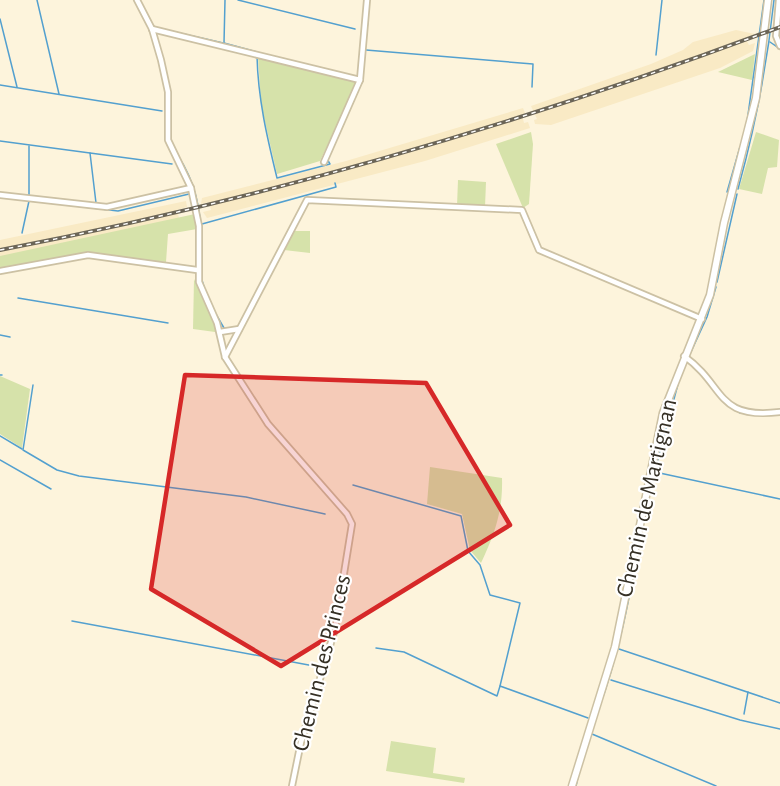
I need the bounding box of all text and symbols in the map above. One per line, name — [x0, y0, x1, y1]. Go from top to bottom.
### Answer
street label: Chemin de Martignan — [612, 396, 682, 600]
street label: Chemin des Princes — [288, 572, 356, 754]

